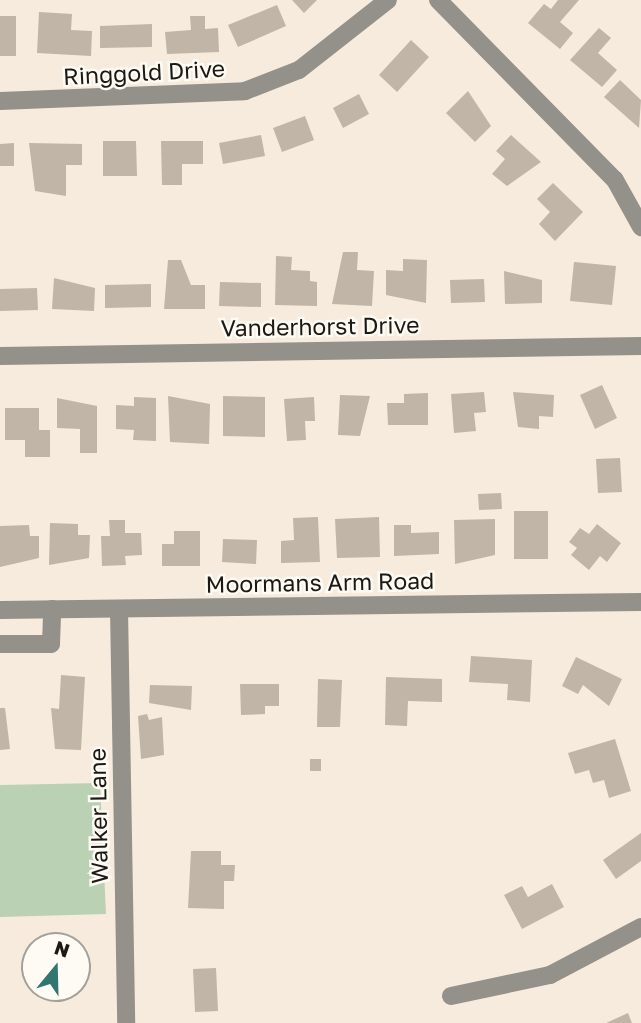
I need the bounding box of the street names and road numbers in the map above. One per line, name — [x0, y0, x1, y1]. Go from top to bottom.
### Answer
street label: Ringgold Drive — [62, 54, 226, 90]
street label: Vanderhorst Drive — [220, 310, 420, 342]
street label: Moormans Arm Road — [205, 566, 435, 598]
street label: Walker Lane — [83, 748, 113, 884]

